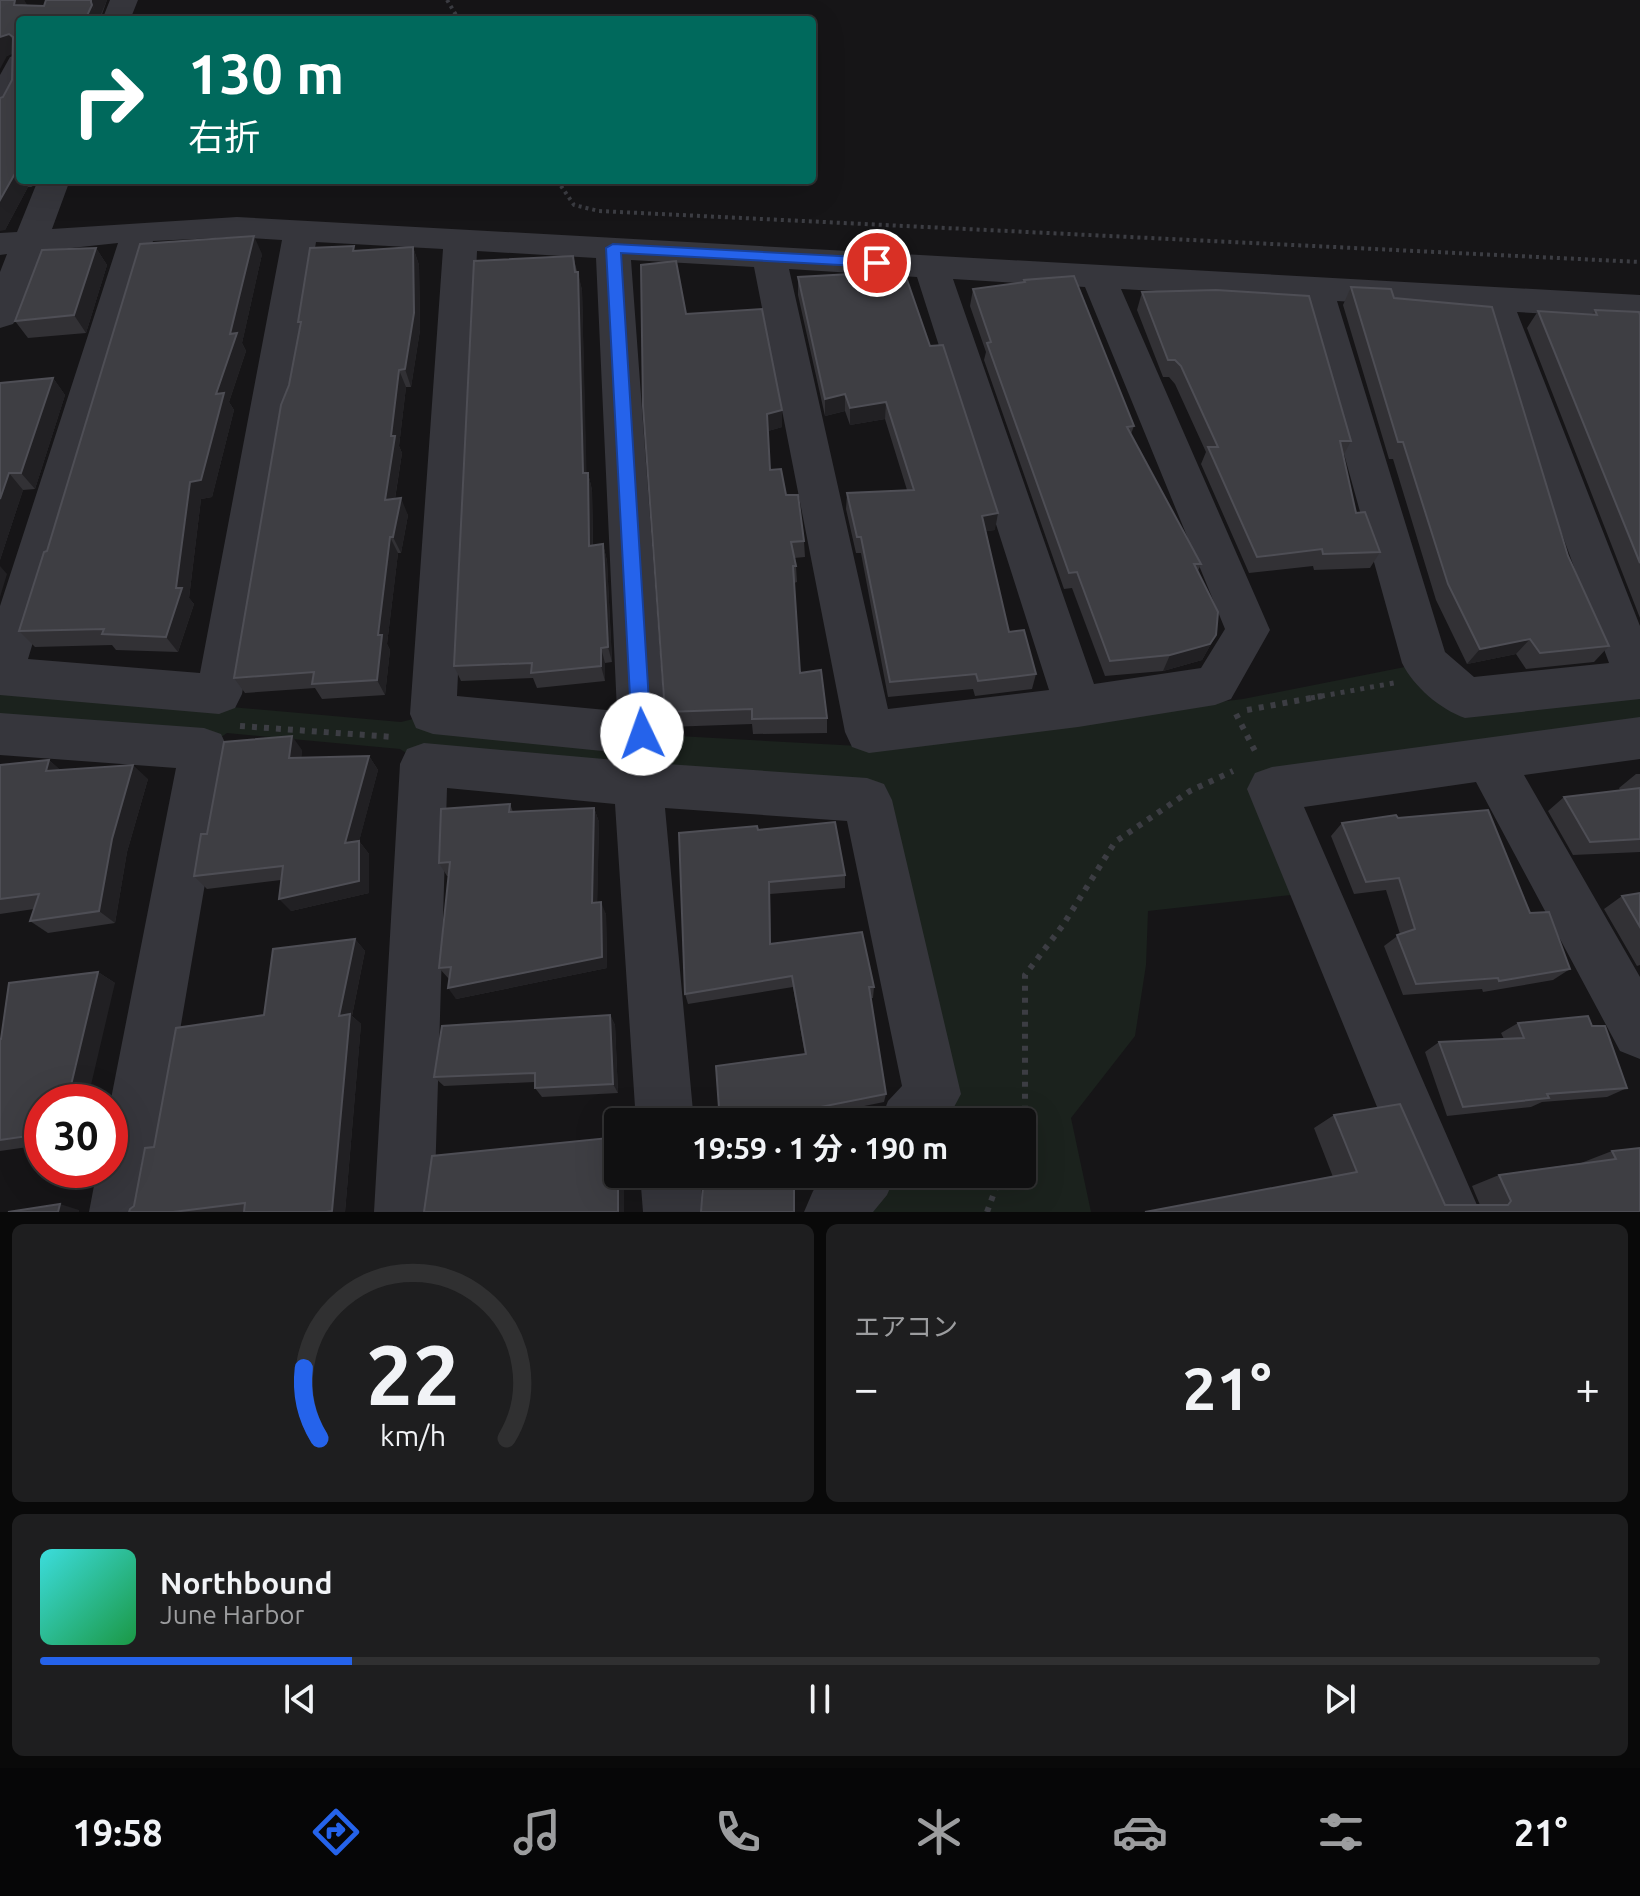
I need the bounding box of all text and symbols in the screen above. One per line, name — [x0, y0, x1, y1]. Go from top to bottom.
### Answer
text: 130 m — [188, 42, 344, 105]
icon: right — [56, 48, 160, 152]
text: 右折 — [188, 116, 260, 157]
pin — [843, 229, 911, 297]
icon: arrive — [855, 241, 899, 285]
position arrow — [600, 692, 684, 776]
speed limit sign: 30 — [24, 1084, 128, 1188]
text: 19:59 · 1 分 · 190 m — [692, 1131, 948, 1165]
text: エアコン — [854, 1312, 958, 1341]
text: 22 — [366, 1327, 460, 1421]
text: 21° — [1183, 1354, 1271, 1421]
text: − — [854, 1363, 879, 1412]
text: + — [1575, 1363, 1600, 1412]
text: km/h — [380, 1419, 446, 1451]
text: Northbound — [160, 1566, 332, 1600]
text: June Harbor — [160, 1600, 304, 1629]
icon: previous — [278, 1677, 322, 1721]
icon: pause — [798, 1677, 842, 1721]
icon: next — [1318, 1677, 1362, 1721]
icon: directions — [308, 1804, 364, 1860]
icon: music — [509, 1804, 565, 1860]
icon: phone — [710, 1804, 766, 1860]
icon: climate — [911, 1804, 967, 1860]
icon: car — [1112, 1804, 1168, 1860]
icon: filters — [1313, 1804, 1369, 1860]
text: 19:58 — [73, 1812, 163, 1853]
text: 21° — [1514, 1812, 1567, 1853]

